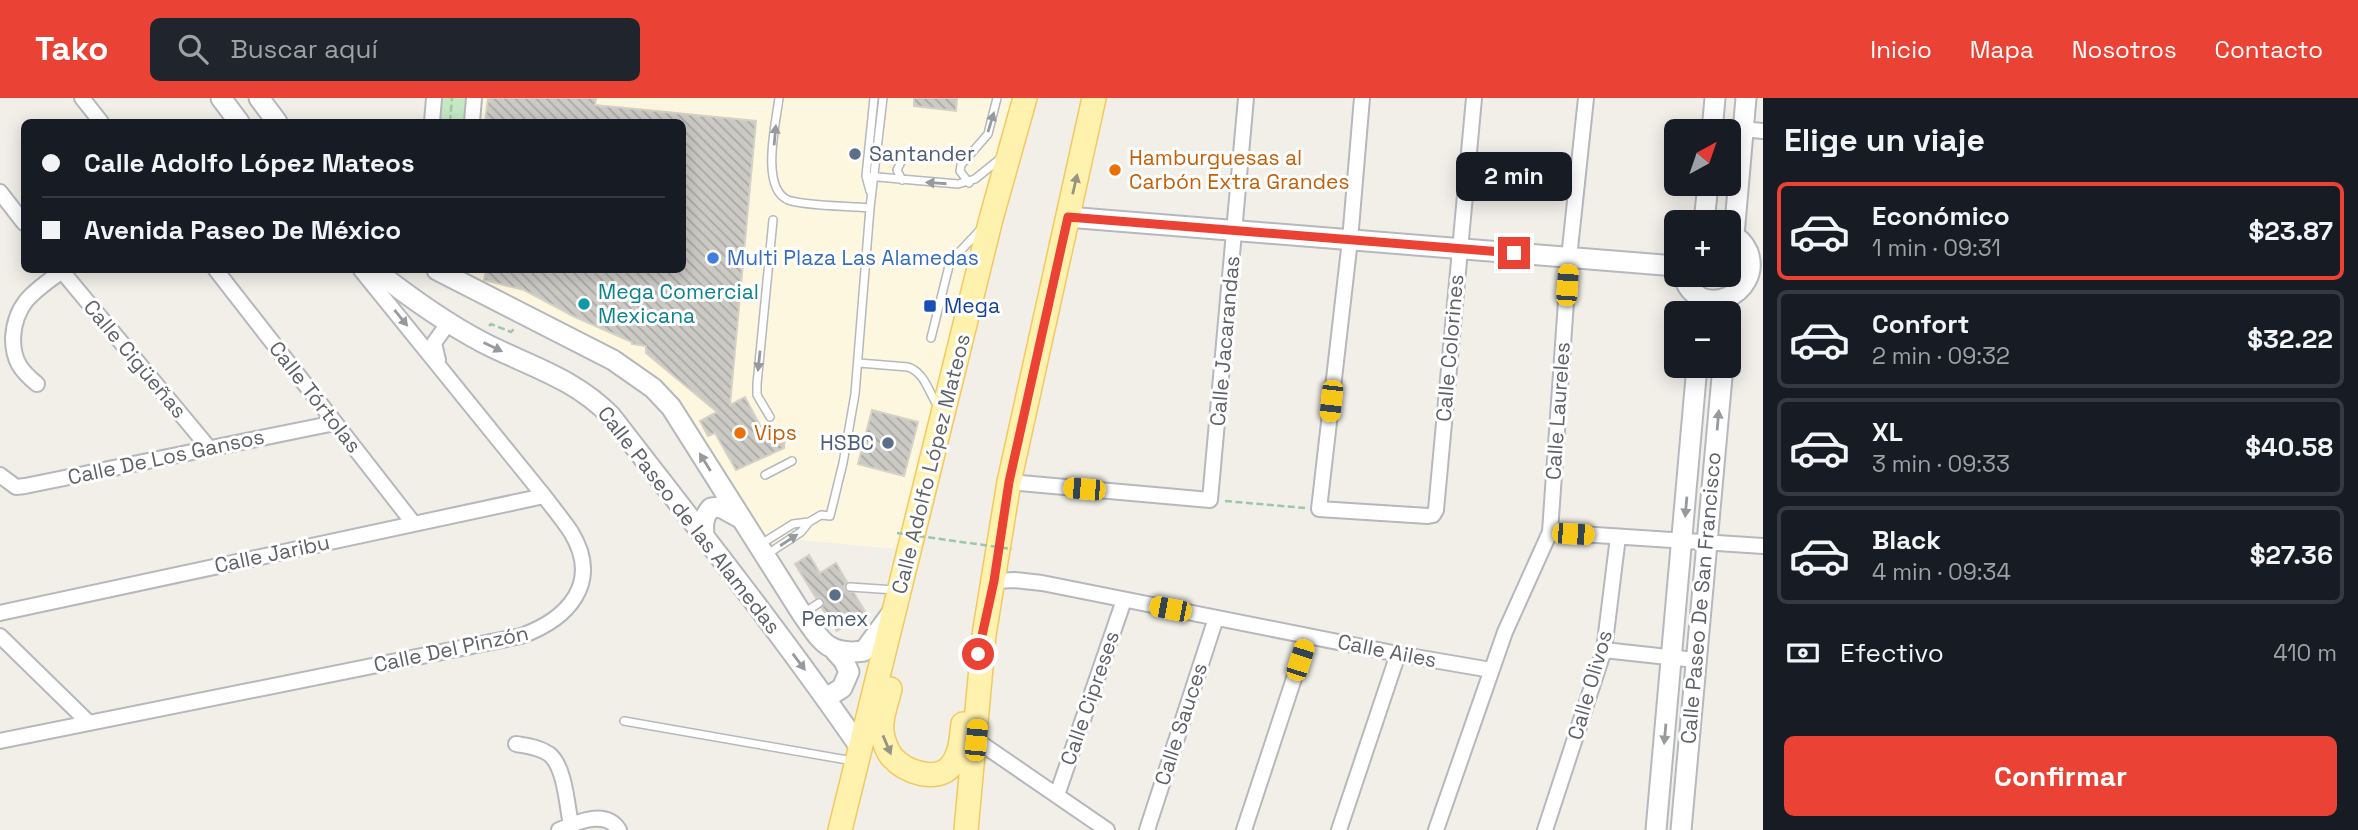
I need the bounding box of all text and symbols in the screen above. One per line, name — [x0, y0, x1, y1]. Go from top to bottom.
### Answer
search box — [150, 18, 640, 81]
text: Tako — [35, 28, 108, 70]
icon: search — [174, 30, 212, 68]
text: Buscar aquí — [230, 32, 378, 66]
text: Inicio — [1870, 34, 1932, 65]
text: Mapa — [1970, 34, 2034, 65]
text: Nosotros — [2072, 34, 2177, 65]
text: Contacto — [2215, 34, 2323, 65]
one-way arrow — [987, 111, 997, 132]
north arrow — [1664, 119, 1741, 196]
map controls — [1664, 119, 1741, 378]
text: Elige un viaje — [1784, 120, 1985, 160]
one-way arrow — [770, 124, 781, 146]
place label: Santander — [869, 140, 975, 167]
place label: Hamburguesas al Carbón Extra Grandes — [1129, 144, 1350, 195]
text: Calle Adolfo López Mateos — [84, 146, 415, 180]
marker: Santander — [847, 146, 863, 162]
callout: 2 min — [1456, 152, 1572, 200]
text: 2 min — [1484, 161, 1544, 191]
marker: Hamburguesas al Carbón Extra Grandes — [1107, 162, 1123, 178]
one-way arrow — [1070, 173, 1081, 195]
one-way arrow — [924, 177, 946, 188]
text: Económico — [1872, 199, 2010, 233]
icon: car — [1788, 200, 1851, 263]
button: + — [1664, 210, 1741, 287]
text: Avenida Paseo De México — [84, 213, 401, 247]
text: $23.87 — [2248, 214, 2333, 248]
text: 1 min · 09:31 — [1872, 233, 2001, 263]
route end — [1498, 237, 1530, 269]
place label: Multi Plaza Las Alamedas — [727, 244, 979, 271]
marker: Multi Plaza Las Alamedas — [705, 250, 721, 266]
street label: Calle Jacarandas — [1204, 255, 1245, 427]
car — [1556, 263, 1579, 307]
street label: Calle Colorines — [1430, 273, 1469, 423]
place label: Mega Comercial Mexicana — [598, 278, 759, 329]
place label: Mega — [944, 292, 1000, 319]
street label: Calle Cigüeñas — [78, 294, 193, 424]
marker: Mega Comercial Mexicana — [576, 296, 592, 312]
marker: Mega — [922, 298, 938, 314]
button: − — [1664, 301, 1741, 378]
text: Confort — [1872, 307, 1969, 341]
icon: car — [1788, 308, 1851, 371]
one-way arrow — [393, 310, 408, 327]
text: $32.22 — [2247, 322, 2333, 356]
street label: Calle Adolfo López Mateos — [885, 331, 976, 597]
street label: Calle Tórtolas — [263, 335, 368, 458]
street label: Calle Laureles — [1539, 341, 1576, 481]
text: 2 min · 09:32 — [1872, 341, 2010, 371]
one-way arrow — [483, 342, 503, 353]
one-way arrow — [753, 351, 764, 373]
car — [1319, 379, 1344, 423]
street label: Calle Paseo de las Alamedas — [592, 400, 787, 639]
one-way arrow — [1713, 409, 1724, 431]
text: XL — [1872, 415, 1903, 449]
icon: car — [1788, 416, 1851, 479]
place label: Vips — [754, 419, 797, 446]
street label: Calle De Los Gansos — [65, 422, 267, 491]
marker: Vips — [732, 425, 748, 441]
place label: HSBC — [820, 429, 874, 456]
text: $40.58 — [2245, 430, 2333, 464]
marker: HSBC — [880, 435, 896, 451]
text: 3 min · 09:33 — [1872, 449, 2010, 479]
street label: Calle Paseo De San Francisco — [1674, 451, 1727, 745]
one-way arrow — [699, 453, 712, 472]
car — [1063, 477, 1106, 501]
one-way arrow — [1680, 496, 1691, 518]
car — [1552, 522, 1595, 546]
text: Black — [1872, 523, 1941, 557]
icon: car — [1788, 524, 1851, 587]
street label: Calle Jaribu — [212, 528, 332, 579]
one-way arrow — [779, 534, 798, 547]
text: $27.36 — [2250, 538, 2333, 572]
text: 4 min · 09:34 — [1872, 557, 2011, 587]
marker: Pemex — [827, 587, 843, 603]
car — [1148, 595, 1193, 623]
place label: Pemex — [802, 605, 868, 632]
street label: Calle Del Pinzón — [371, 619, 531, 678]
street label: Calle Cipreses — [1054, 627, 1125, 769]
street label: Calle Olivos — [1561, 627, 1618, 743]
street label: Calle Ailes — [1335, 628, 1439, 673]
icon: cash — [1784, 634, 1822, 672]
text: Efectivo — [1840, 636, 1944, 670]
car — [1284, 637, 1317, 683]
route start — [962, 638, 994, 670]
text: 410 m — [2273, 638, 2337, 668]
one-way arrow — [792, 653, 807, 671]
street label: Calle Sauces — [1148, 659, 1213, 789]
car — [964, 718, 989, 762]
one-way arrow — [1659, 723, 1670, 745]
one-way arrow — [881, 735, 893, 755]
button: Confirmar — [1784, 736, 2337, 816]

